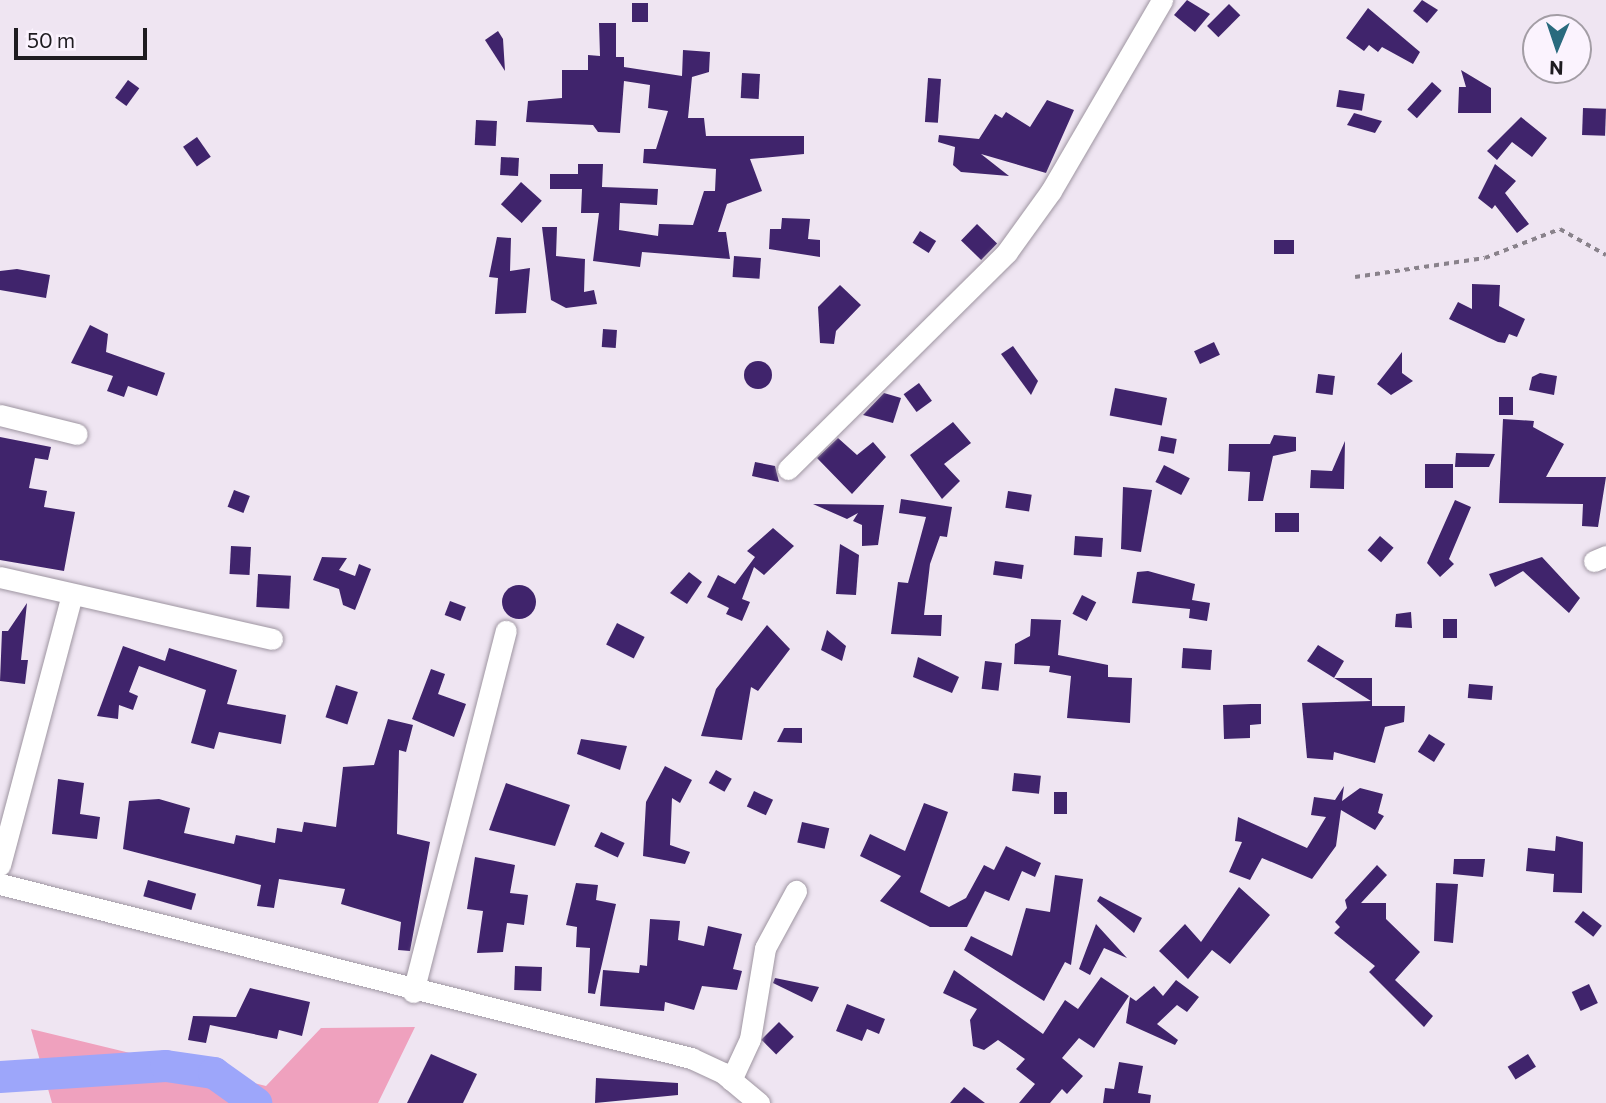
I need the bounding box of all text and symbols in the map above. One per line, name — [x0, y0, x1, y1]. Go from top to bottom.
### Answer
scale bar — [18, 14, 150, 58]
north arrow — [1522, 14, 1592, 84]
text: 50 m — [27, 27, 75, 52]
text: N — [1549, 57, 1564, 80]

